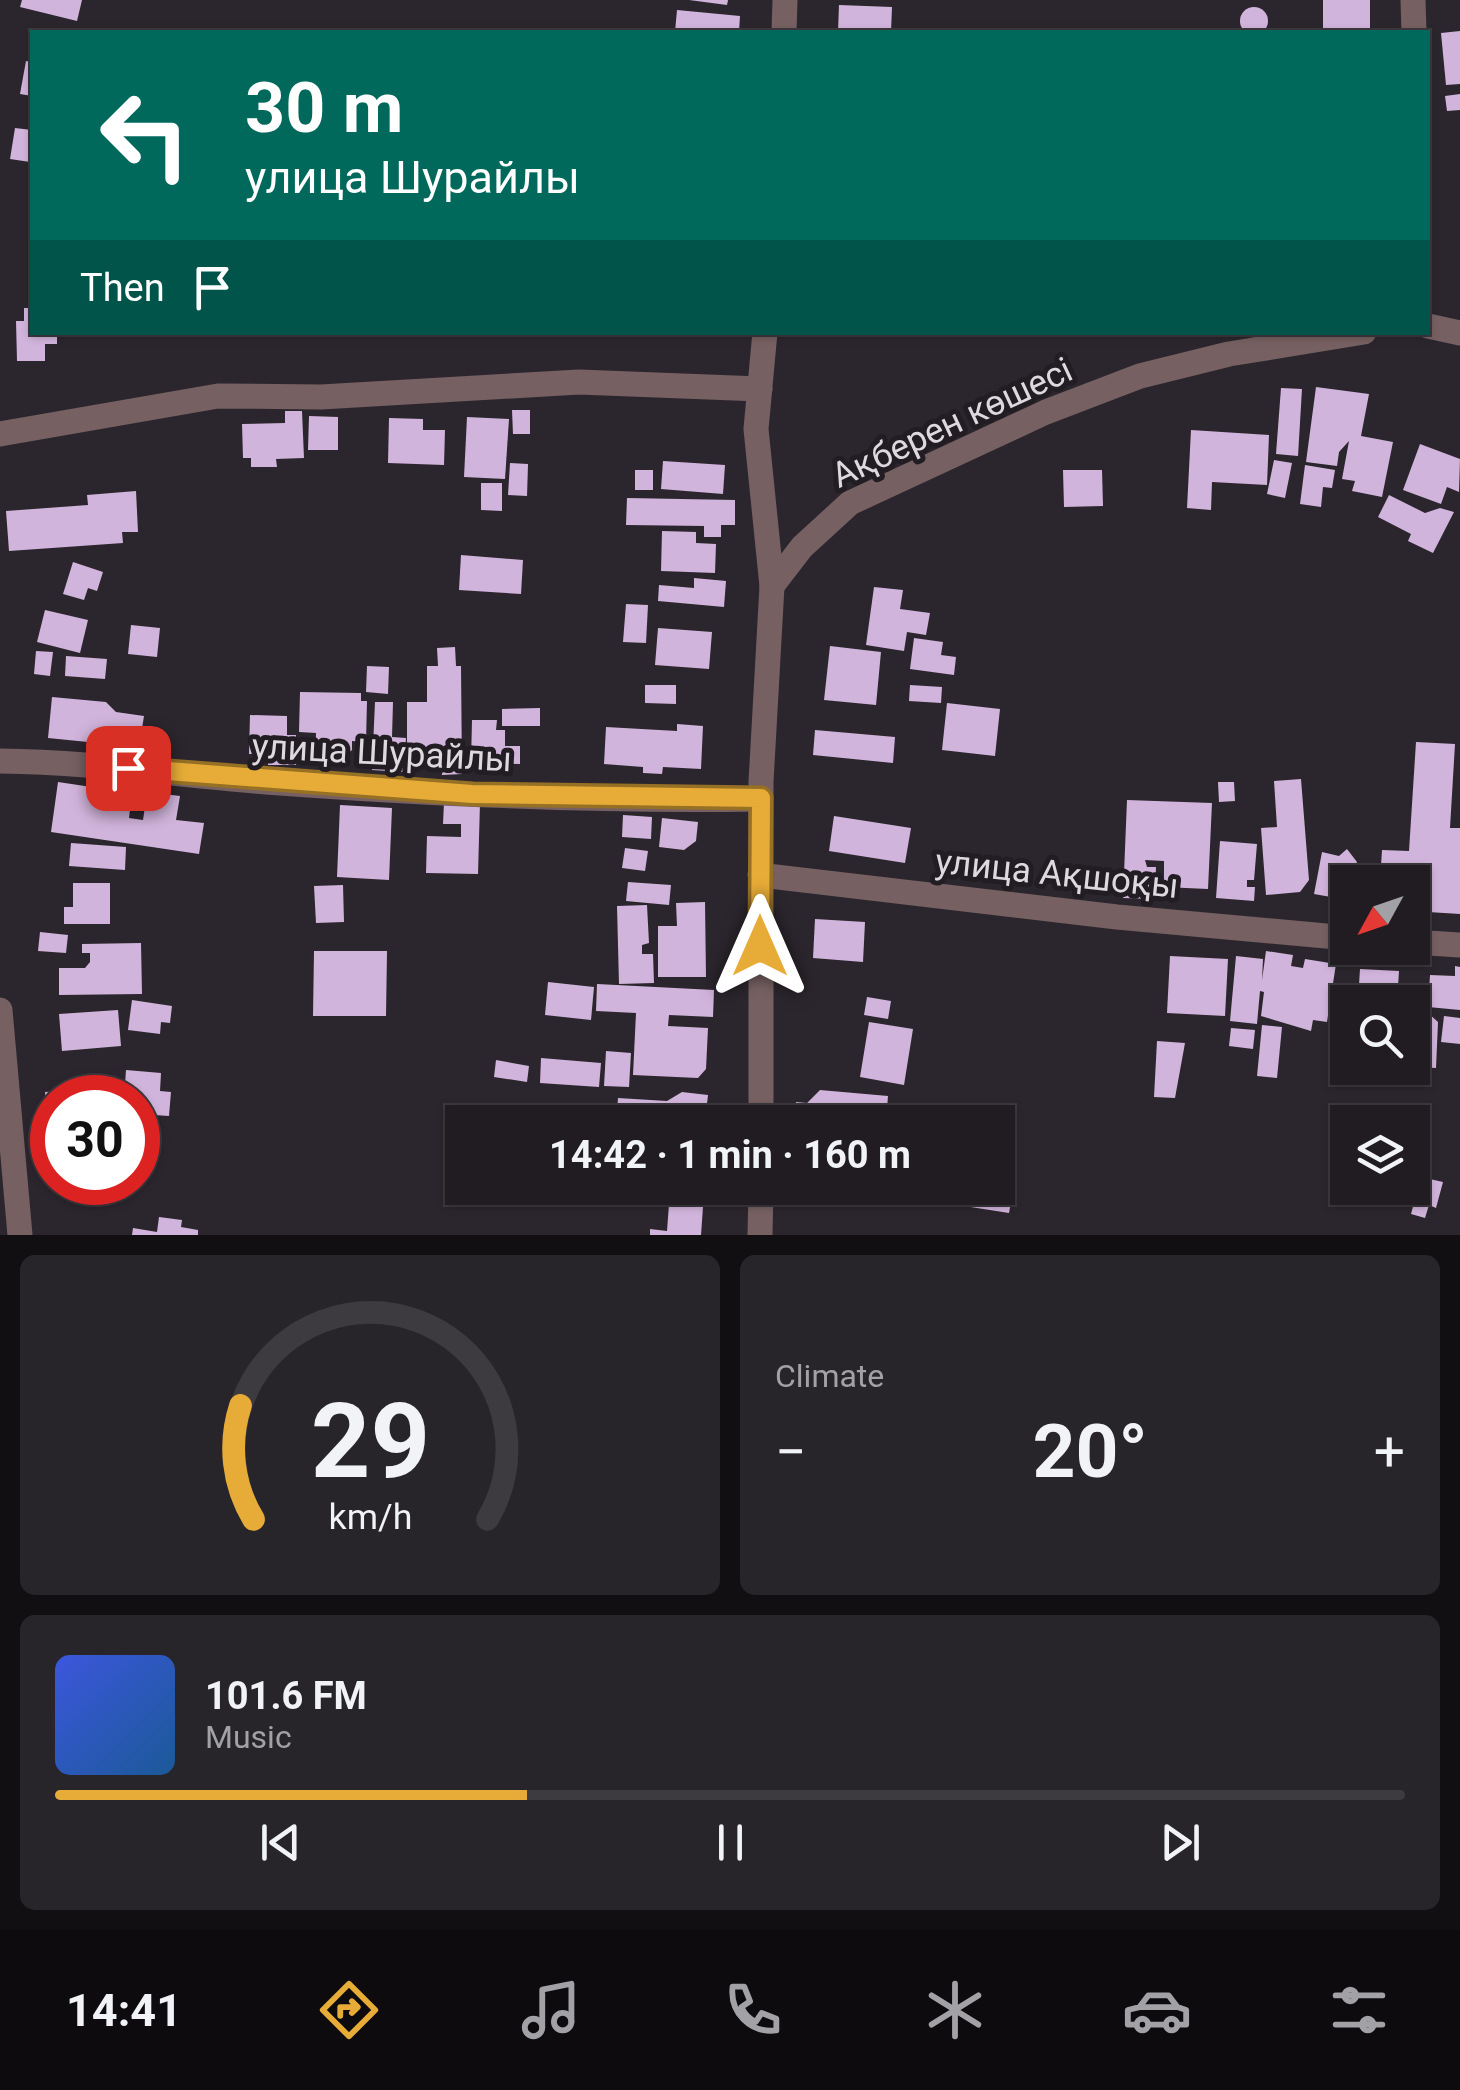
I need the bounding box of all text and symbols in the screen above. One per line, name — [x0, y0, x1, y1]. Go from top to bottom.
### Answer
text: 30 m — [245, 67, 403, 149]
icon: left — [80, 70, 210, 200]
text: улица Шурайлы — [245, 151, 580, 204]
icon: arrive — [185, 260, 240, 315]
text: Then — [80, 266, 165, 310]
street label: Ақберен көшесі — [825, 349, 1079, 497]
pin — [86, 726, 171, 811]
street label: улица Шурайлы — [251, 726, 513, 780]
icon: arrive — [101, 741, 156, 796]
street label: улица Ақшоқы — [933, 841, 1181, 907]
north arrow — [1330, 865, 1430, 965]
map controls — [1330, 865, 1430, 1205]
position arrow — [708, 894, 812, 998]
button: search — [1330, 985, 1430, 1085]
speed limit sign: 30 — [30, 1075, 160, 1205]
button: layers — [1330, 1105, 1430, 1205]
text: 14:42 · 1 min · 160 m — [549, 1133, 911, 1177]
text: Climate — [775, 1357, 884, 1395]
text: 29 — [310, 1381, 430, 1502]
text: 20° — [1032, 1407, 1148, 1495]
text: − — [775, 1420, 806, 1484]
text: + — [1374, 1420, 1405, 1484]
text: km/h — [328, 1496, 412, 1538]
text: 101.6 FM — [205, 1674, 367, 1718]
text: Music — [205, 1718, 292, 1756]
icon: previous — [253, 1815, 308, 1870]
icon: pause — [703, 1815, 758, 1870]
icon: next — [1153, 1815, 1208, 1870]
icon: directions — [314, 1975, 384, 2045]
icon: music — [516, 1975, 586, 2045]
icon: phone — [718, 1975, 788, 2045]
icon: climate — [920, 1975, 990, 2045]
icon: car — [1122, 1975, 1192, 2045]
icon: filters — [1324, 1975, 1394, 2045]
text: 14:41 — [66, 1984, 182, 2037]

